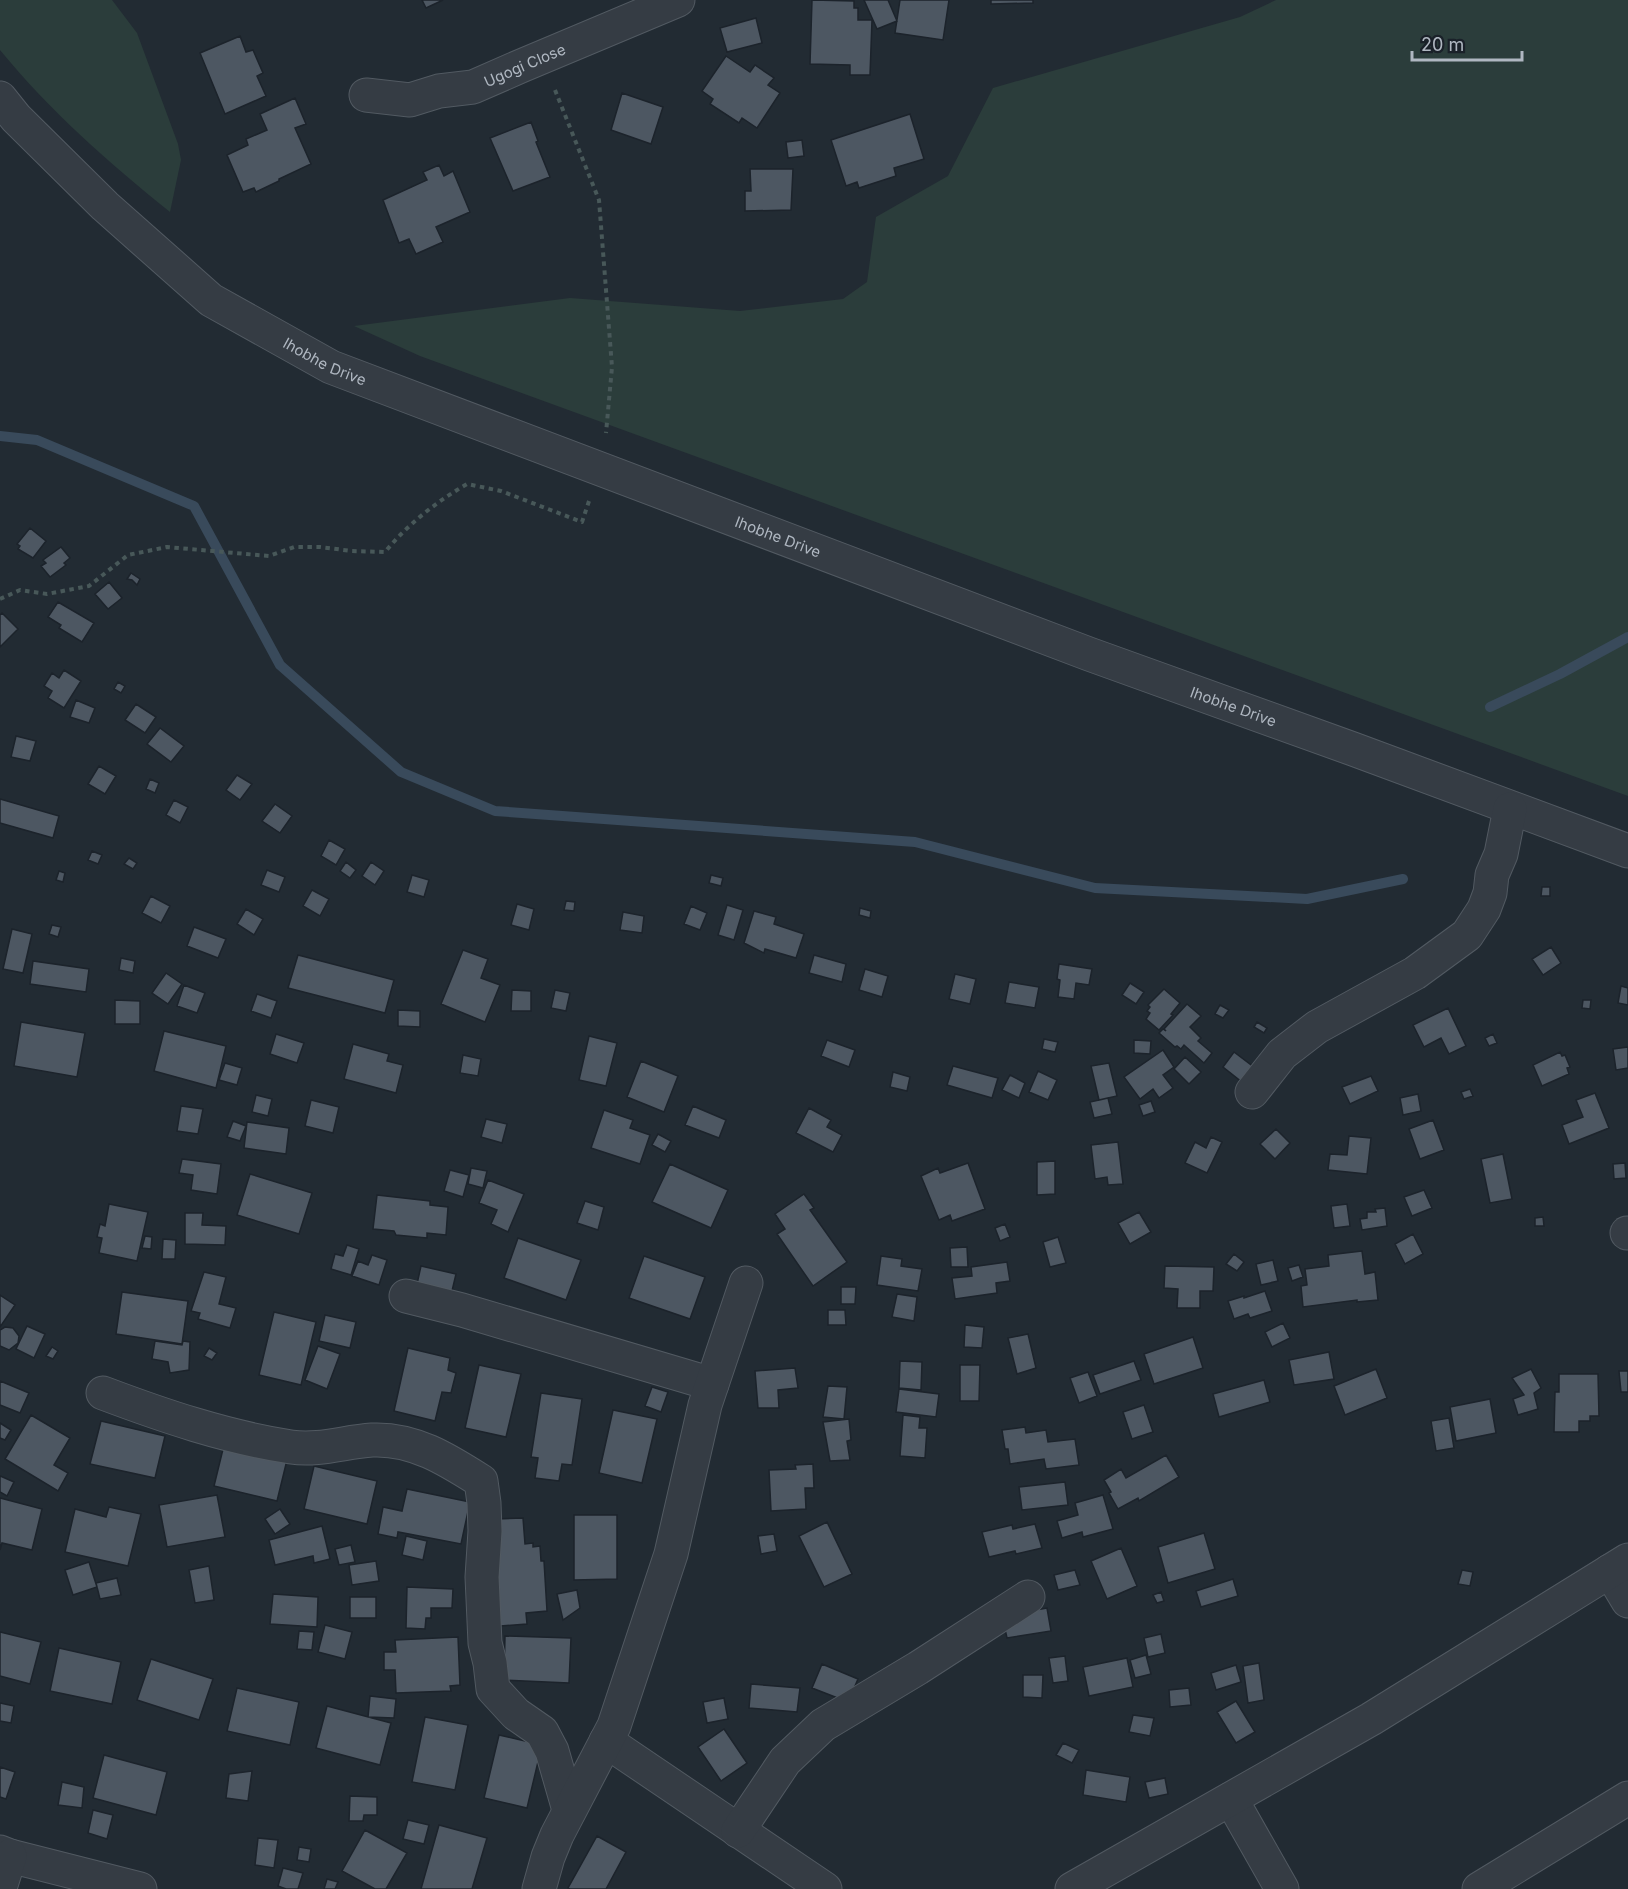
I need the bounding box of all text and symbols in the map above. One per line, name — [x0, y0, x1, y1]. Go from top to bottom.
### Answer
scale bar — [1412, 24, 1522, 62]
text: 20 m — [1421, 34, 1464, 55]
street label: Ugogi Close — [481, 39, 568, 91]
street label: Ihobhe Drive — [280, 333, 369, 389]
street label: Ihobhe Drive — [733, 511, 824, 561]
street label: Ihobhe Drive — [1188, 682, 1279, 730]

